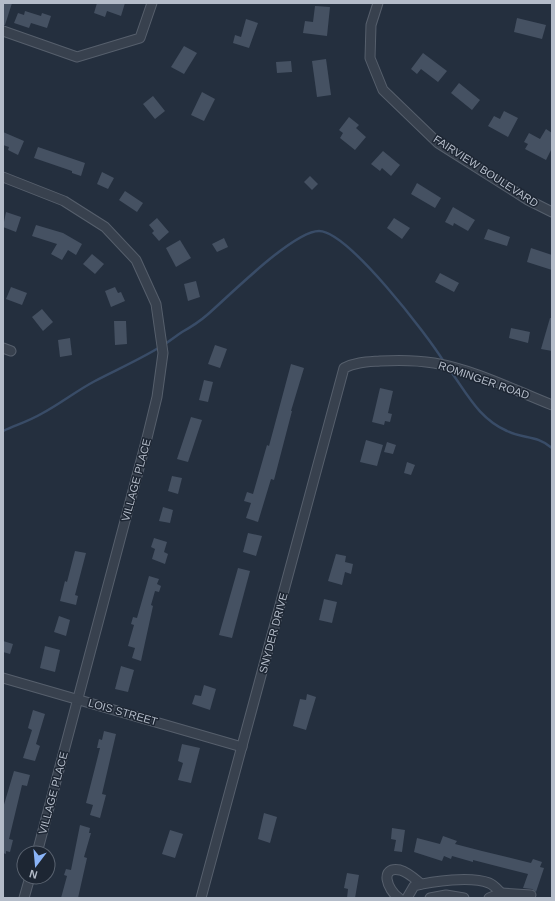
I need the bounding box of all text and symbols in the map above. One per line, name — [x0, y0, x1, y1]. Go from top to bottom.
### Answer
street label: FAIRVIEW BOULEVARD — [431, 133, 541, 209]
street label: ROMINGER ROAD — [437, 359, 531, 401]
street label: VILLAGE PLACE — [119, 437, 153, 523]
street label: SNYDER DRIVE — [257, 592, 289, 674]
street label: LOIS STREET — [87, 696, 159, 728]
street label: VILLAGE PLACE — [36, 750, 70, 836]
north arrow — [16, 845, 56, 885]
text: N — [28, 868, 39, 881]

